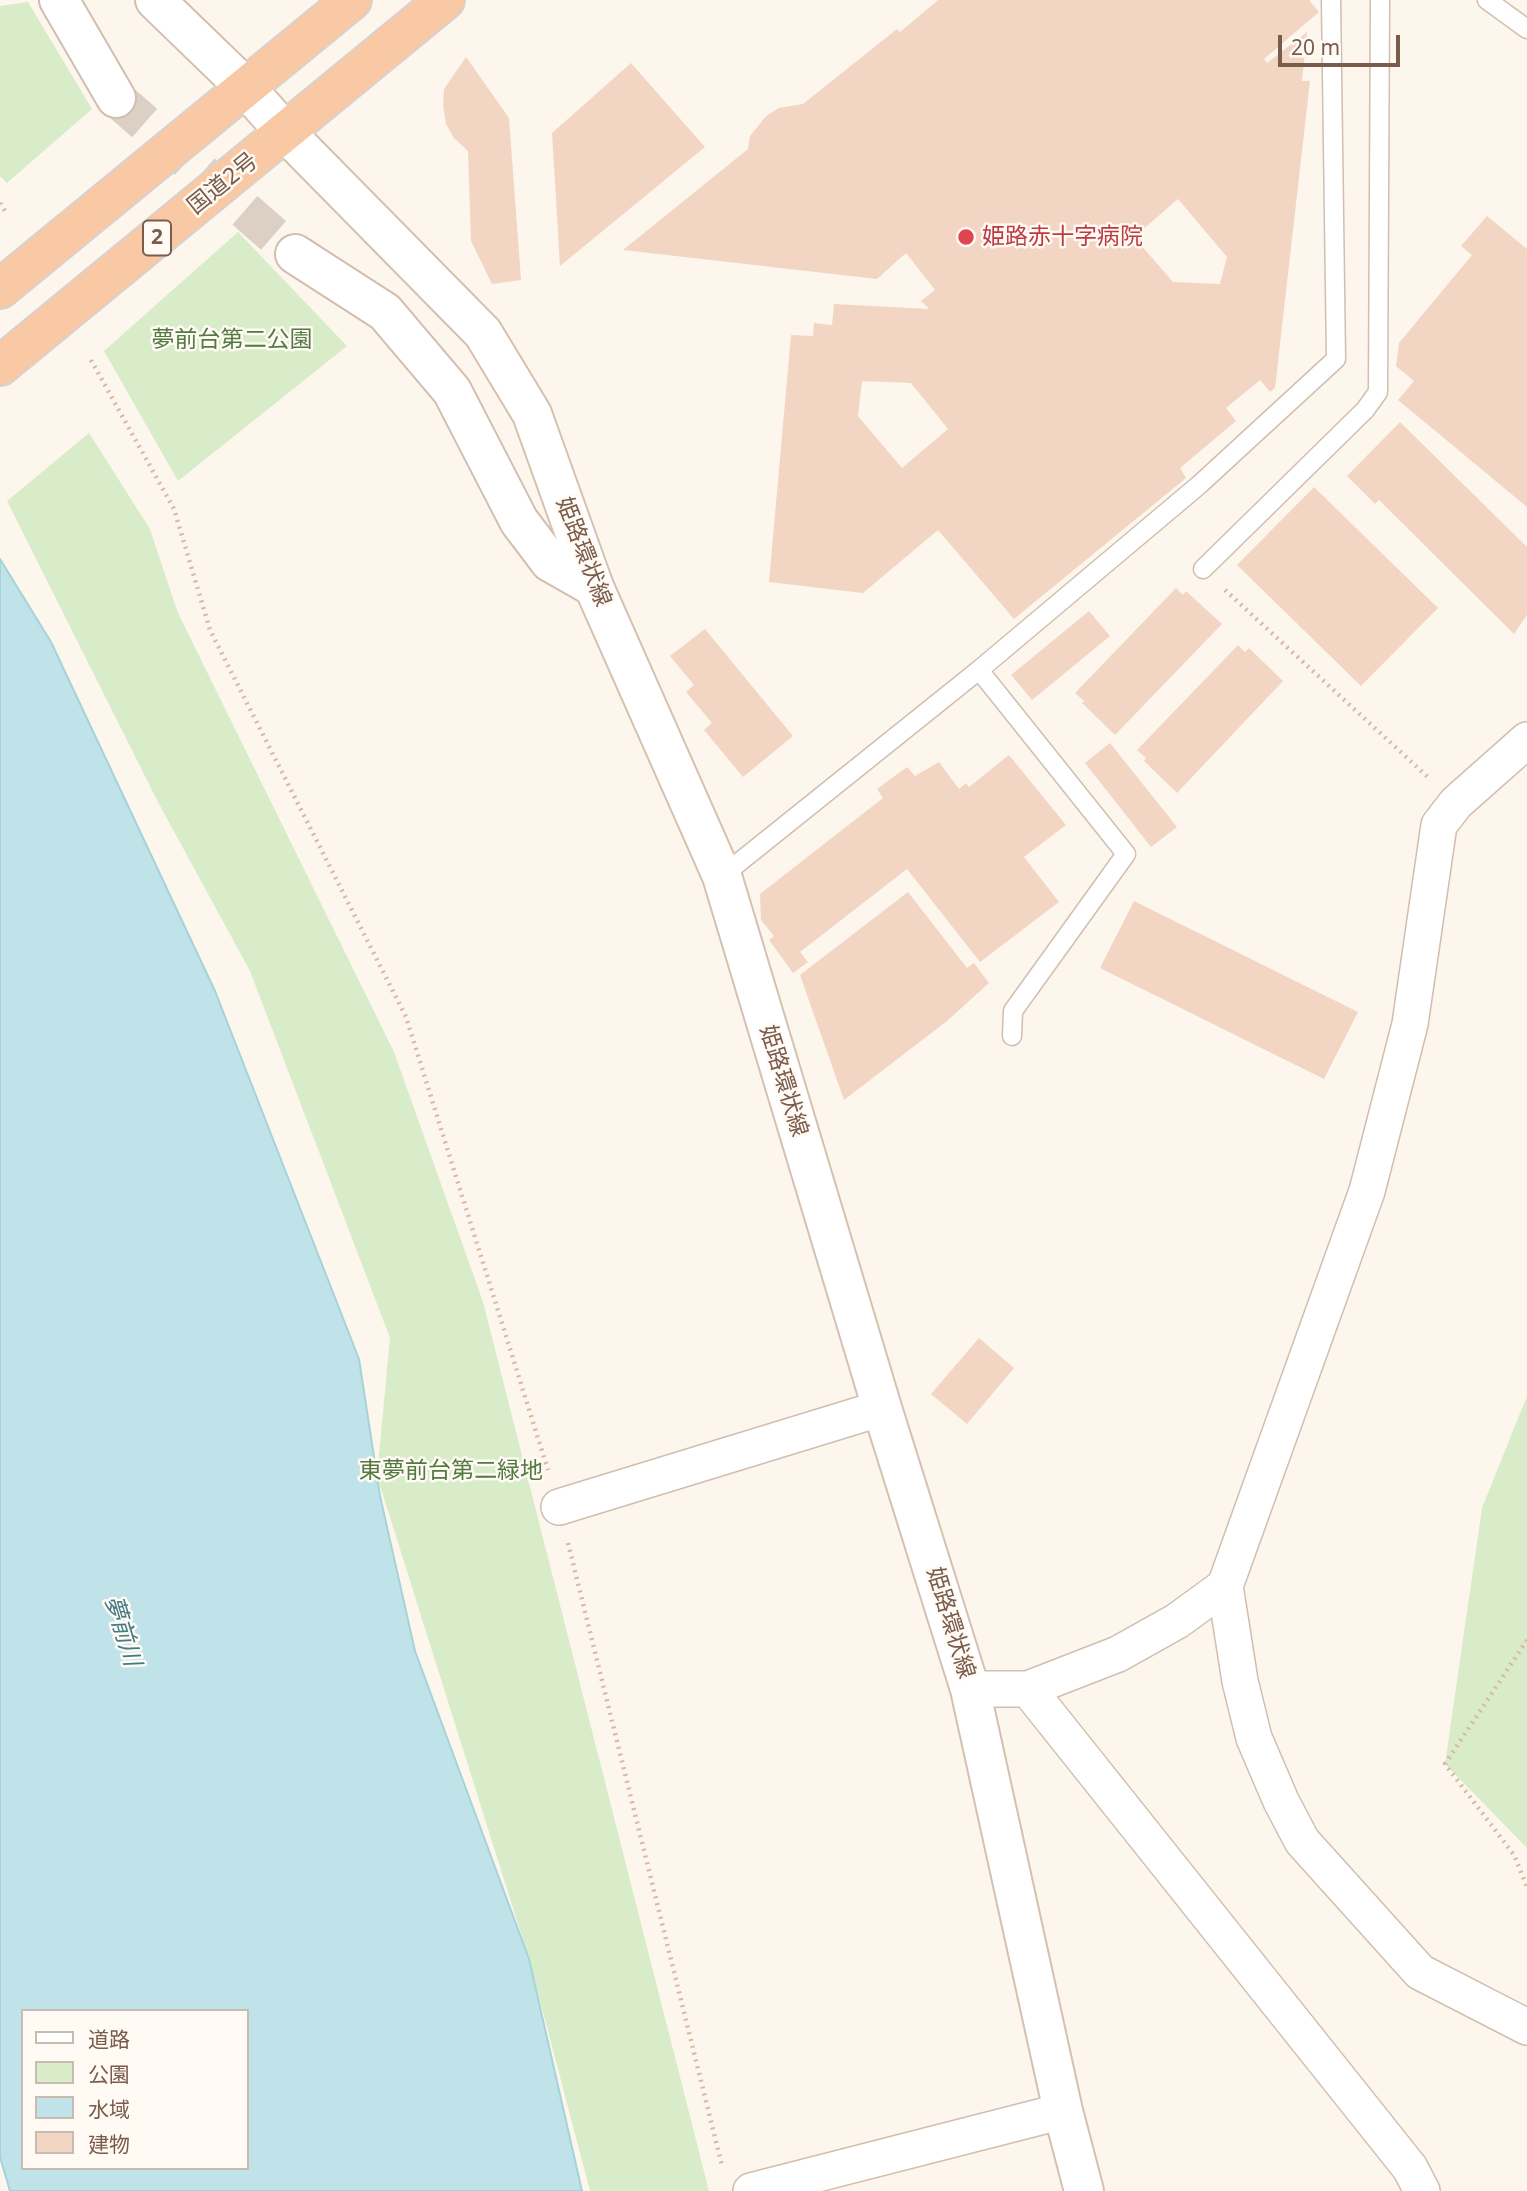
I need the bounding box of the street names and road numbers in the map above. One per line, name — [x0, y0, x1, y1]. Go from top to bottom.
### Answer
street label: 国道2号 — [182, 147, 264, 221]
road number: 2 — [143, 220, 171, 256]
street label: 姫路環状線 — [550, 493, 616, 611]
street label: 姫路環状線 — [753, 1022, 813, 1140]
street label: 姫路環状線 — [920, 1564, 980, 1682]

